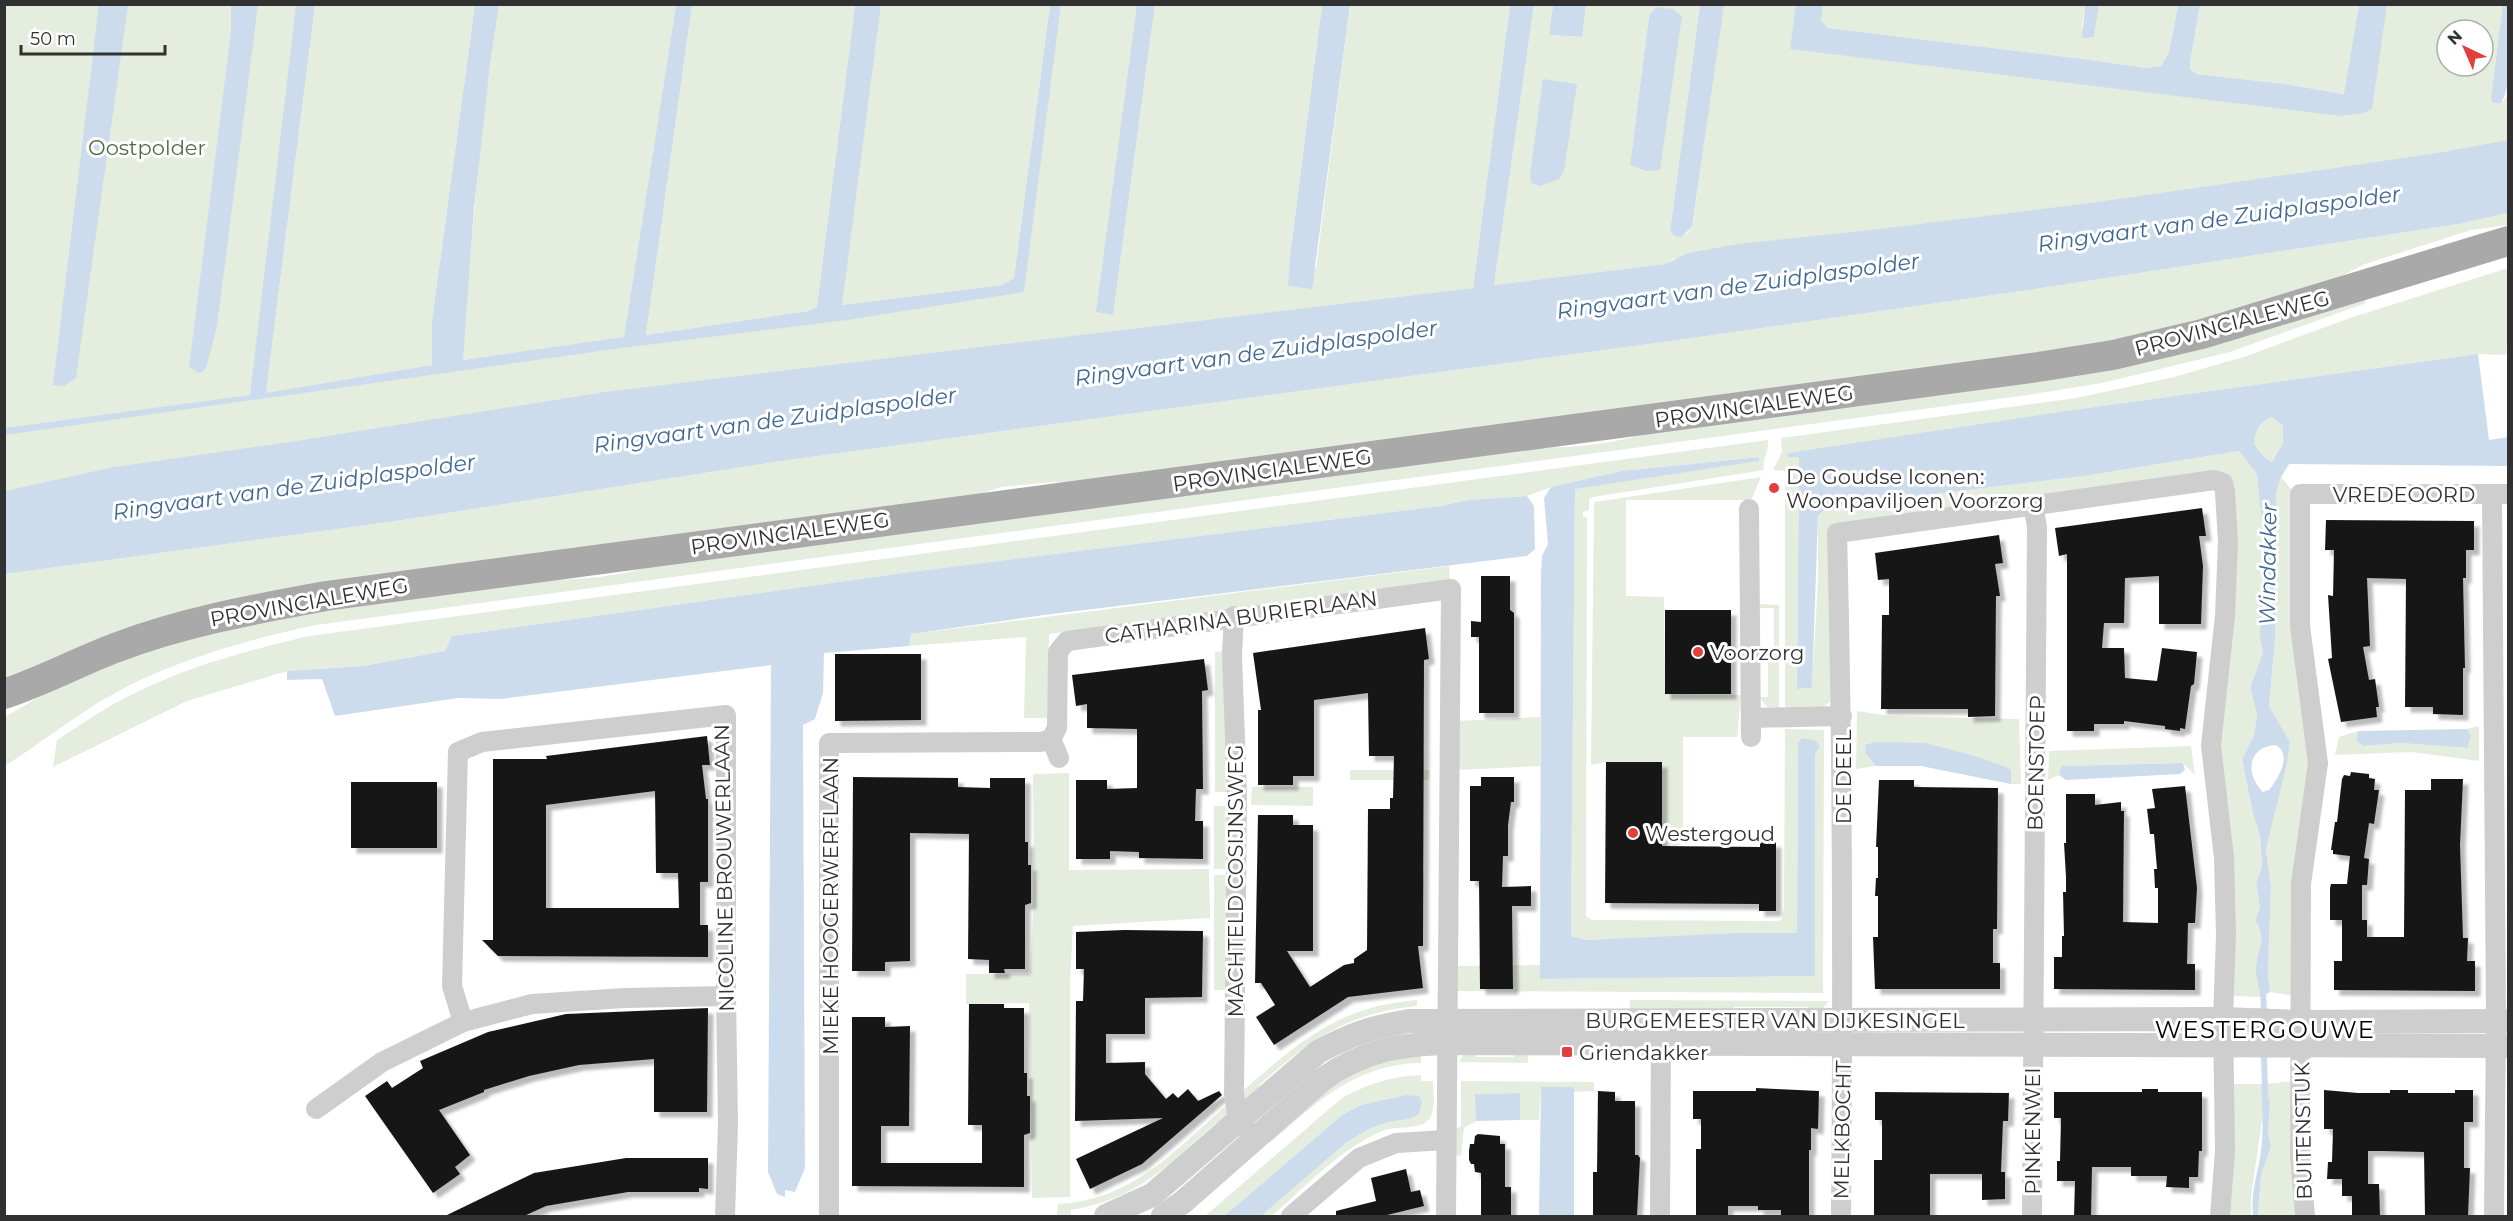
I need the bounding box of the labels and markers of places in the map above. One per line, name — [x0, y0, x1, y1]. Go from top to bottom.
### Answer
place label: De Goudse Iconen: Woonpaviljoen Voorzorg — [1786, 464, 2044, 513]
marker: De Goudse Iconen: Woonpaviljoen Voorzorg — [1767, 481, 1781, 495]
place label: Voorzorg — [1710, 640, 1805, 665]
marker: Voorzorg — [1691, 645, 1705, 659]
place label: Westergoud — [1645, 821, 1775, 846]
marker: Westergoud — [1626, 826, 1640, 840]
place label: Griendakker — [1579, 1040, 1708, 1065]
marker: Griendakker — [1560, 1045, 1574, 1059]

